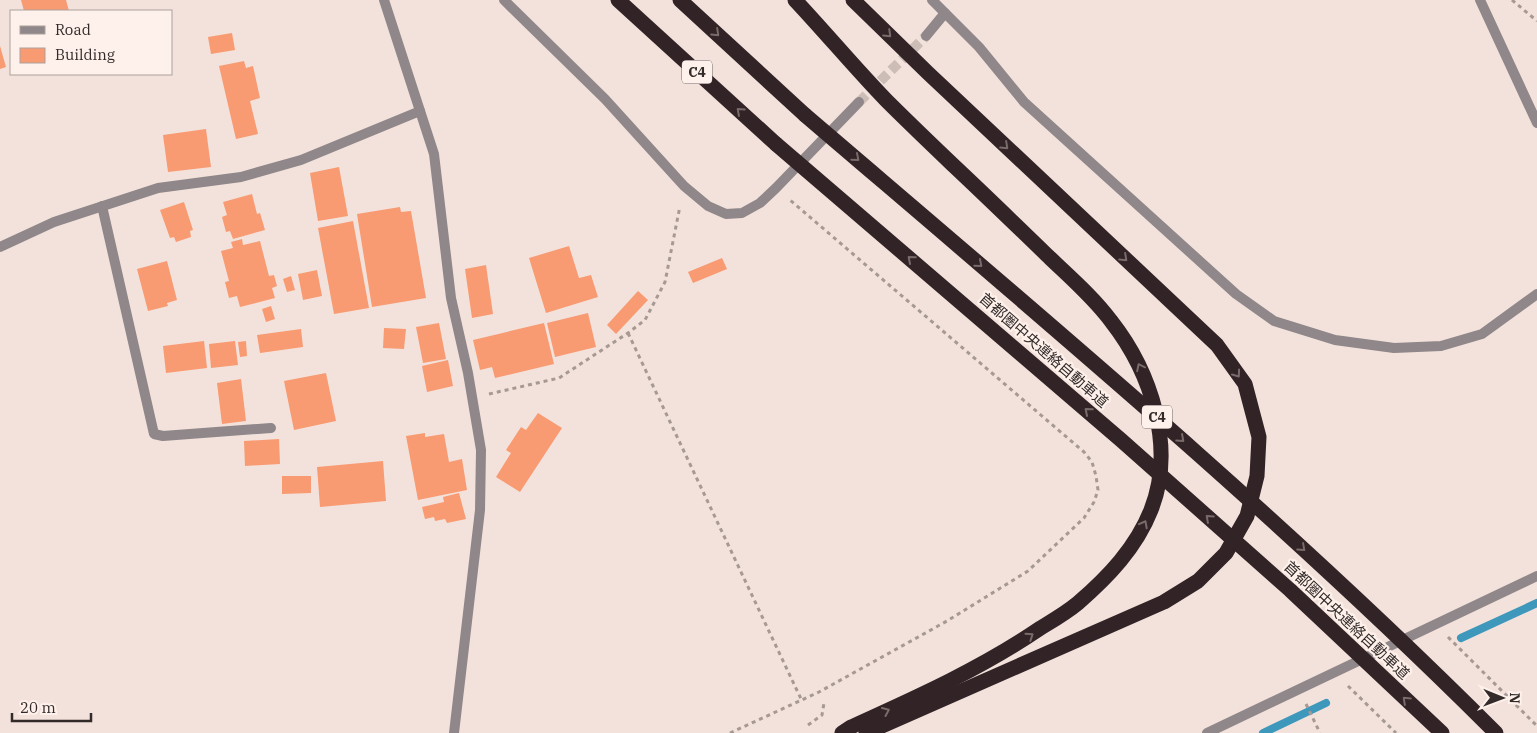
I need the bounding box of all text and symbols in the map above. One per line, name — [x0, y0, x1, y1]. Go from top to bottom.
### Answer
legend — [10, 10, 172, 75]
text: Road — [55, 20, 91, 39]
one-way arrow — [710, 27, 719, 36]
one-way arrow — [882, 28, 891, 37]
text: Building — [55, 45, 115, 64]
road number: C4 — [682, 61, 712, 84]
one-way arrow — [736, 108, 745, 117]
one-way arrow — [1000, 140, 1009, 149]
one-way arrow — [850, 153, 859, 162]
one-way arrow — [1118, 252, 1127, 261]
one-way arrow — [908, 257, 917, 265]
one-way arrow — [973, 259, 982, 268]
street label: 首都圏中央連絡自動車道 — [975, 289, 1113, 411]
one-way arrow — [1135, 363, 1146, 372]
one-way arrow — [1231, 368, 1240, 378]
road number: C4 — [1142, 406, 1172, 428]
one-way arrow — [1084, 407, 1093, 416]
one-way arrow — [1176, 433, 1185, 442]
one-way arrow — [1206, 515, 1215, 524]
one-way arrow — [1138, 520, 1148, 529]
one-way arrow — [1296, 542, 1305, 551]
street label: 首都圏中央連絡自動車道 — [1280, 557, 1414, 683]
one-way arrow — [1024, 633, 1033, 642]
north arrow — [1477, 673, 1527, 723]
scale bar — [12, 690, 91, 722]
text: N — [1506, 693, 1524, 704]
one-way arrow — [1403, 697, 1412, 706]
text: 20 m — [20, 698, 56, 717]
one-way arrow — [881, 707, 890, 717]

